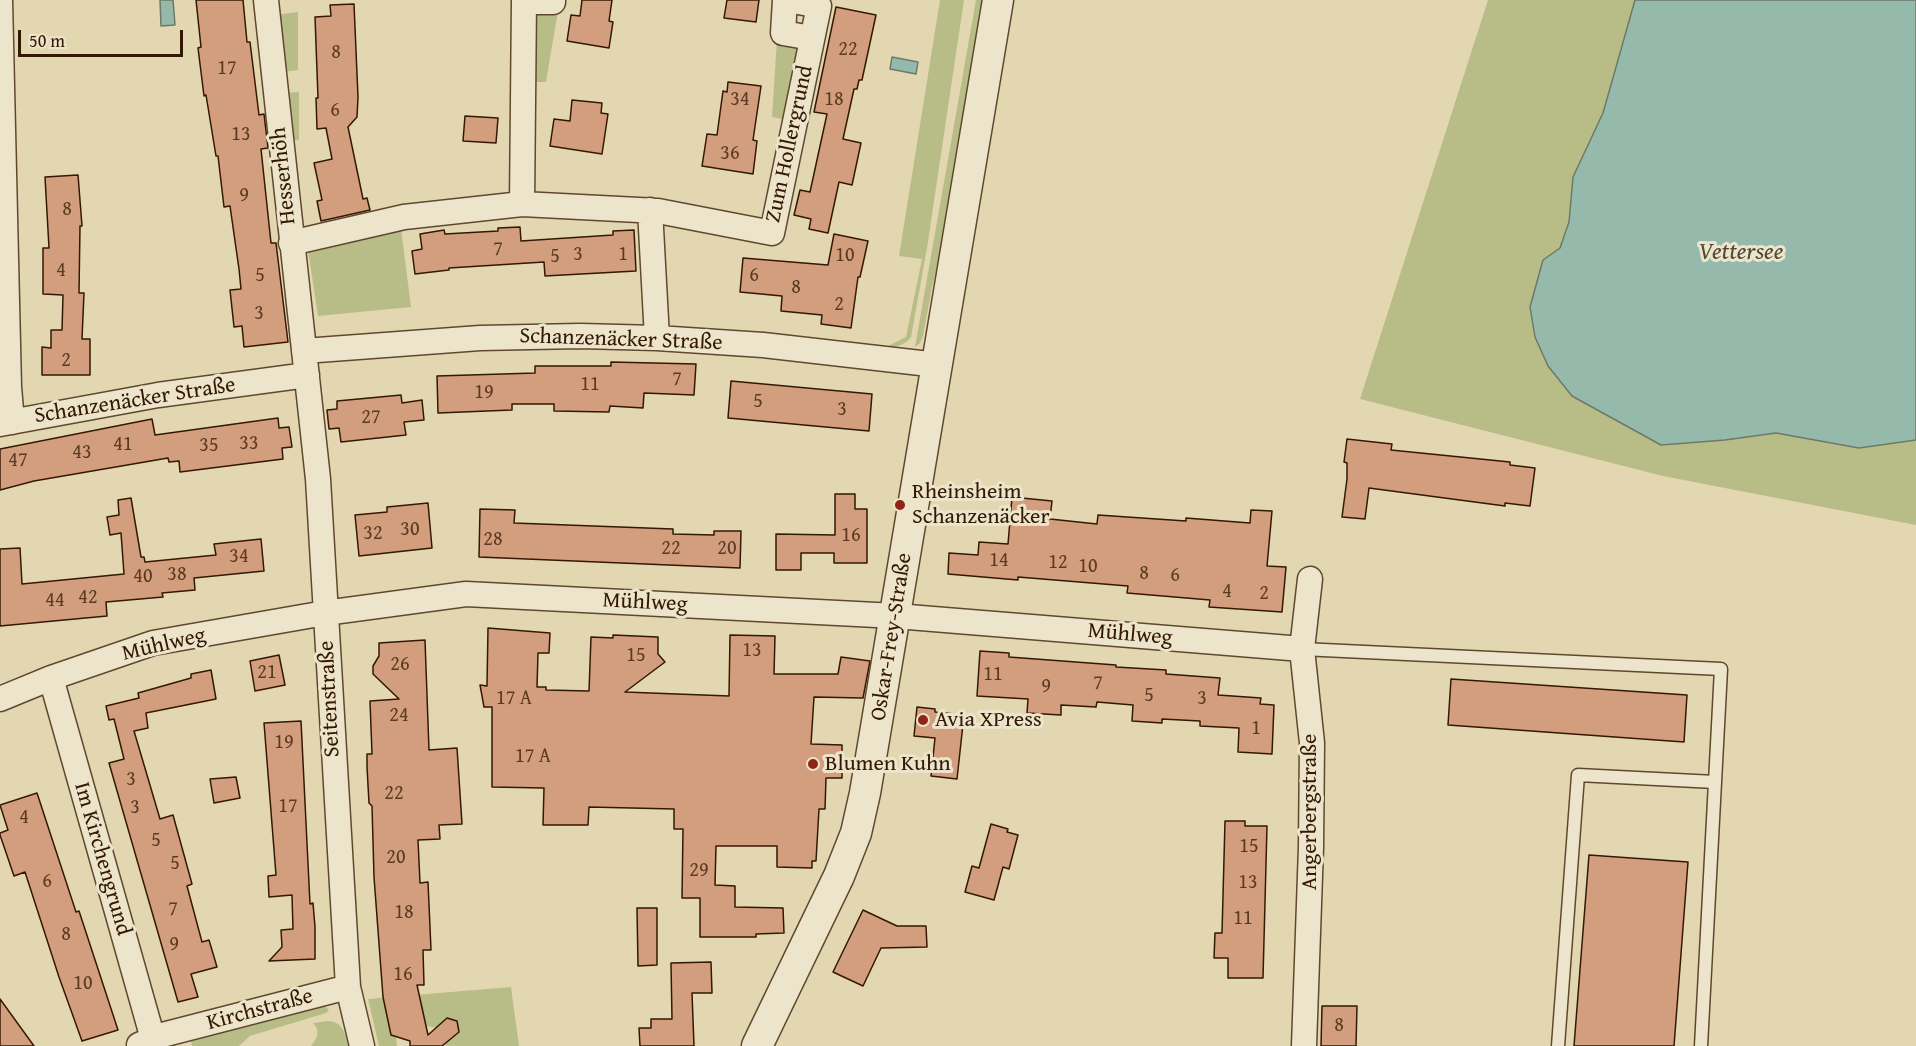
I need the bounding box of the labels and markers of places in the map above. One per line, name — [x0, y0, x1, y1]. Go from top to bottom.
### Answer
place label: Rheinsheim Schanzenäcker — [912, 479, 1050, 530]
marker: Rheinsheim Schanzenäcker — [893, 498, 907, 512]
place label: Avia XPress — [935, 707, 1042, 733]
marker: Avia XPress — [916, 713, 930, 727]
place label: Blumen Kuhn — [825, 751, 951, 777]
marker: Blumen Kuhn — [806, 757, 820, 771]

